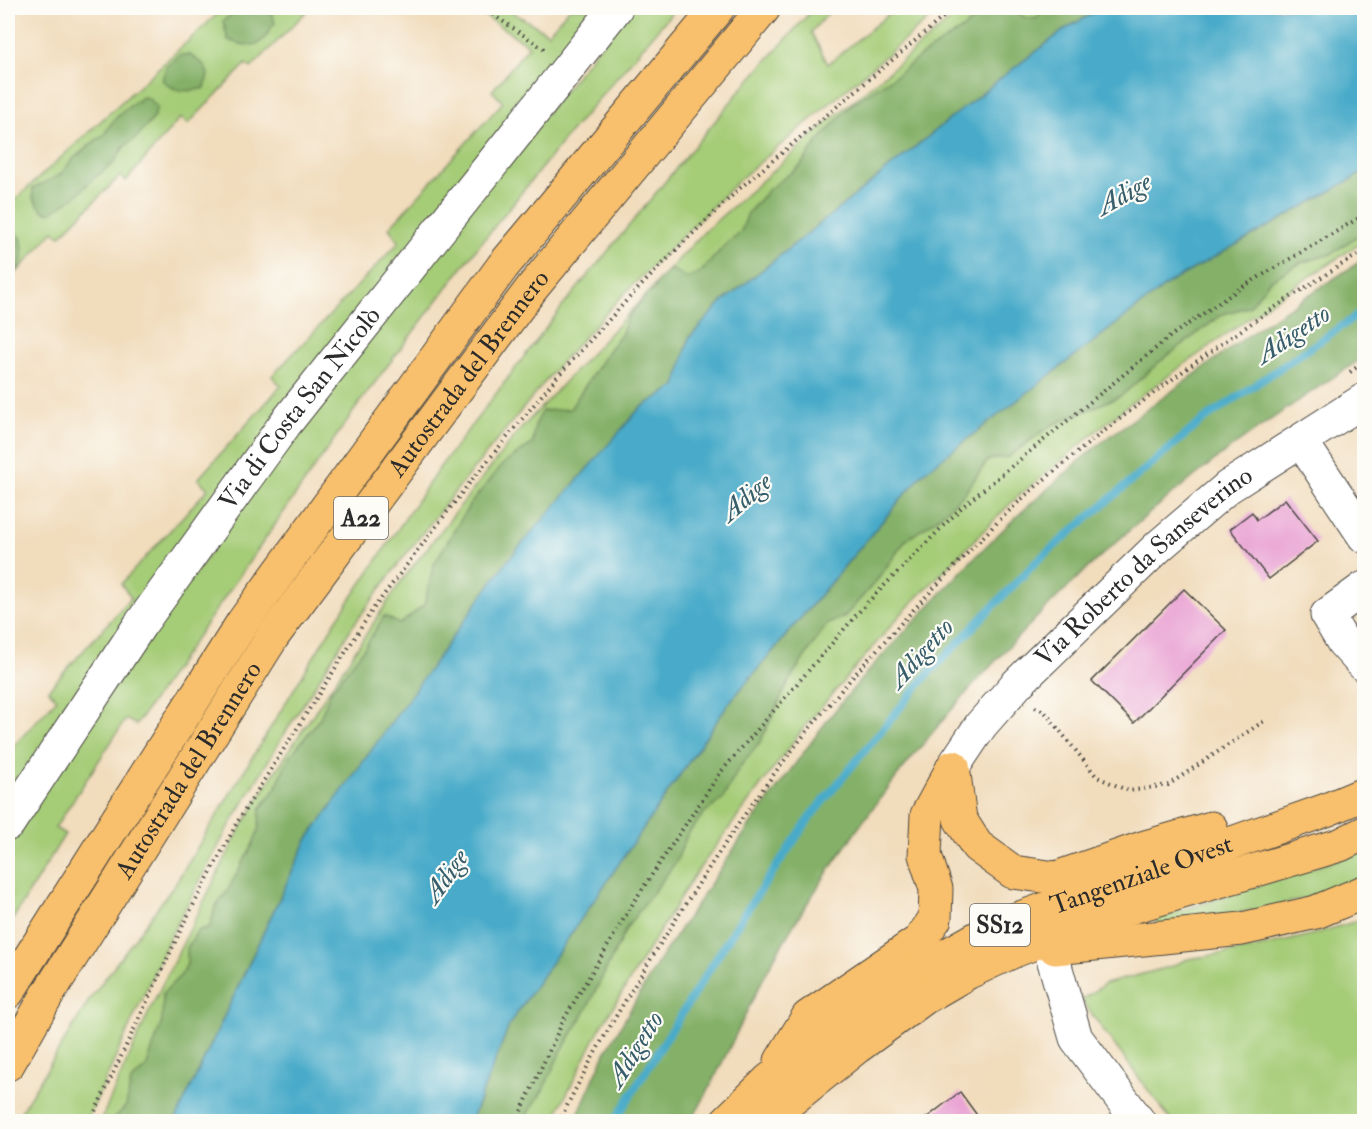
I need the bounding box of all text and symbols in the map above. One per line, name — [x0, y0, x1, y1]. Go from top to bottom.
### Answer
water label: Adige — [1088, 165, 1158, 224]
street label: Autostrada del Brennero — [380, 263, 556, 484]
water label: Adigetto — [1247, 297, 1337, 373]
street label: Via di Costa San Nicolò — [212, 300, 388, 516]
street label: Via Roberto da Sanseverino — [1028, 460, 1259, 674]
water label: Adige — [711, 465, 779, 530]
road number: A22 — [334, 497, 388, 539]
water label: Adigetto — [879, 611, 961, 697]
street label: Autostrada del Brennero — [108, 656, 269, 886]
street label: Tangenziale Ovest — [1046, 828, 1237, 922]
water label: Adige — [414, 842, 477, 912]
road number: SS12 — [970, 904, 1030, 946]
water label: Adigetto — [597, 1005, 671, 1096]

